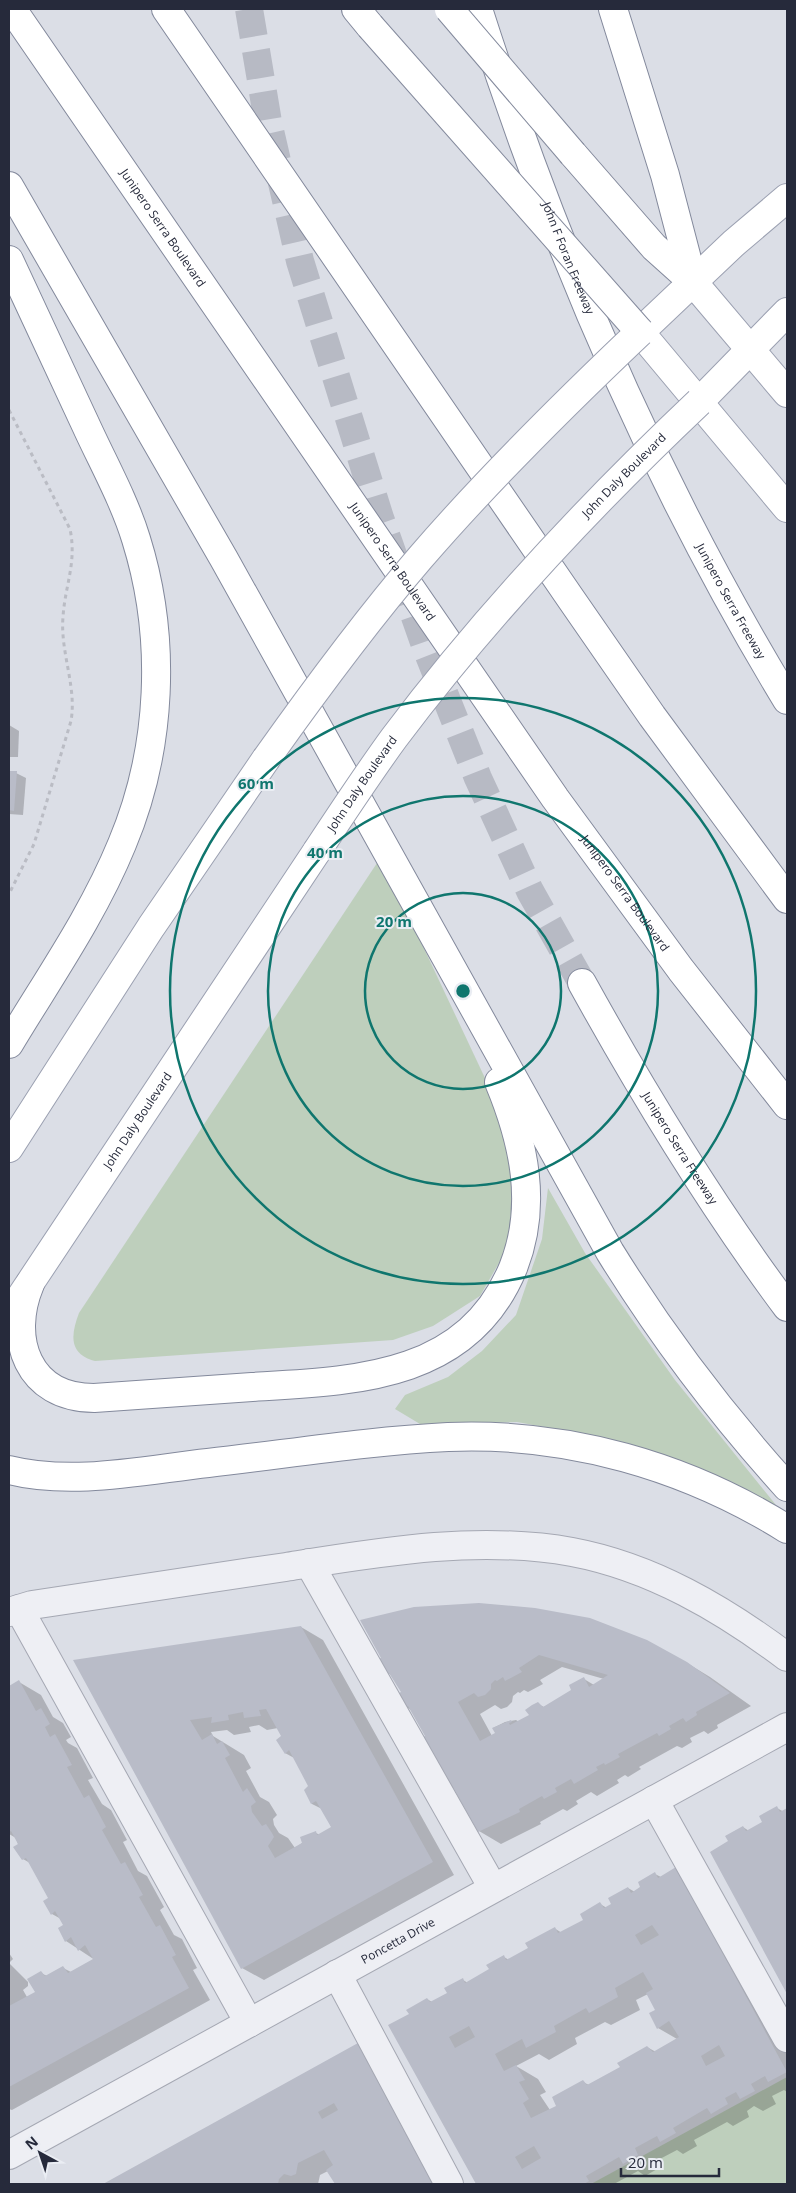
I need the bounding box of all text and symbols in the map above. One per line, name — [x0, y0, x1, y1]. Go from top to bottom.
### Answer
street label: Junipero Serra Boulevard — [116, 164, 210, 290]
street label: John F Foran Freeway — [538, 198, 599, 318]
street label: John Daly Boulevard — [577, 429, 669, 522]
street label: Junipero Serra Boulevard — [345, 498, 440, 624]
street label: Junipero Serra Freeway — [692, 539, 770, 663]
street label: John Daly Boulevard — [322, 732, 401, 836]
text: 60 m — [238, 773, 274, 793]
street label: Junipero Serra Boulevard — [576, 831, 674, 955]
text: 40 m — [307, 842, 343, 862]
text: 20 m — [376, 911, 412, 931]
centre of rings — [454, 982, 472, 1000]
street label: John Daly Boulevard — [98, 1069, 176, 1173]
street label: Junipero Serra Freeway — [638, 1088, 722, 1208]
street label: Poncetta Drive — [358, 1913, 438, 1968]
north arrow — [15, 2128, 65, 2178]
text: N — [21, 2132, 42, 2154]
scale bar — [621, 2146, 718, 2178]
text: 20 m — [628, 2152, 663, 2172]

